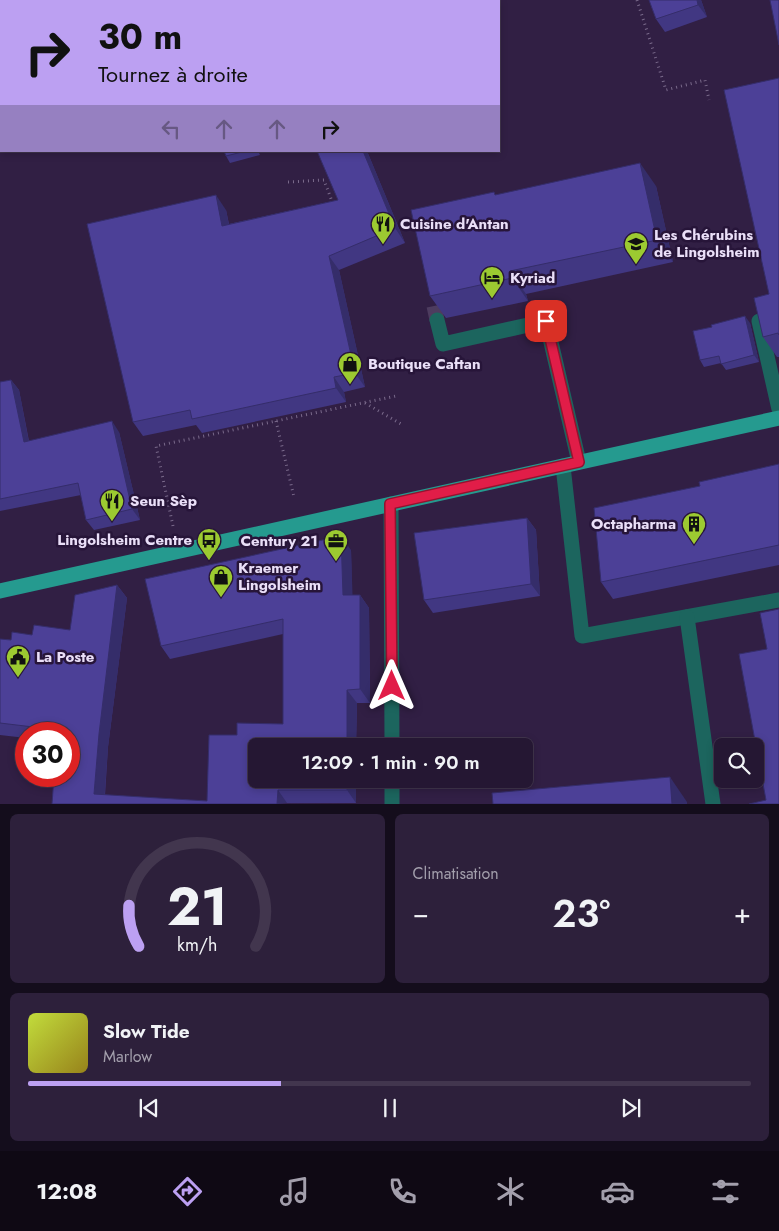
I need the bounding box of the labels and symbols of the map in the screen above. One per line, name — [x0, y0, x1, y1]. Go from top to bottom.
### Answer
restaurant icon: Cuisine d'Antan — [370, 211, 396, 245]
place label: Cuisine d'Antan — [400, 213, 509, 235]
place label: Les Chérubins de Lingolsheim — [654, 224, 760, 263]
school or university icon: Les Chérubins de Lingolsheim — [623, 231, 649, 265]
hotel icon: Kyriad — [479, 265, 505, 299]
place label: Kyriad — [510, 267, 555, 289]
pin — [525, 300, 567, 342]
shop icon: Boutique Caftan — [337, 351, 363, 385]
place label: Boutique Caftan — [368, 353, 481, 375]
restaurant icon: Seun Sèp — [99, 488, 125, 522]
place label: Seun Sèp — [130, 490, 197, 512]
building icon: Octapharma — [681, 511, 707, 545]
place label: Octapharma — [591, 513, 676, 535]
bus stop icon: Lingolsheim Centre — [196, 527, 222, 561]
office icon: Century 21 — [323, 528, 349, 562]
place label: Lingolsheim Centre — [57, 529, 192, 551]
place label: Century 21 — [240, 530, 318, 552]
place label: Kraemer Lingolsheim — [238, 557, 321, 596]
shop icon: Kraemer Lingolsheim — [208, 564, 234, 598]
public building icon: La Poste — [5, 644, 31, 678]
place label: La Poste — [36, 646, 95, 668]
position arrow — [365, 659, 417, 711]
speed limit sign: 30 — [15, 722, 80, 787]

